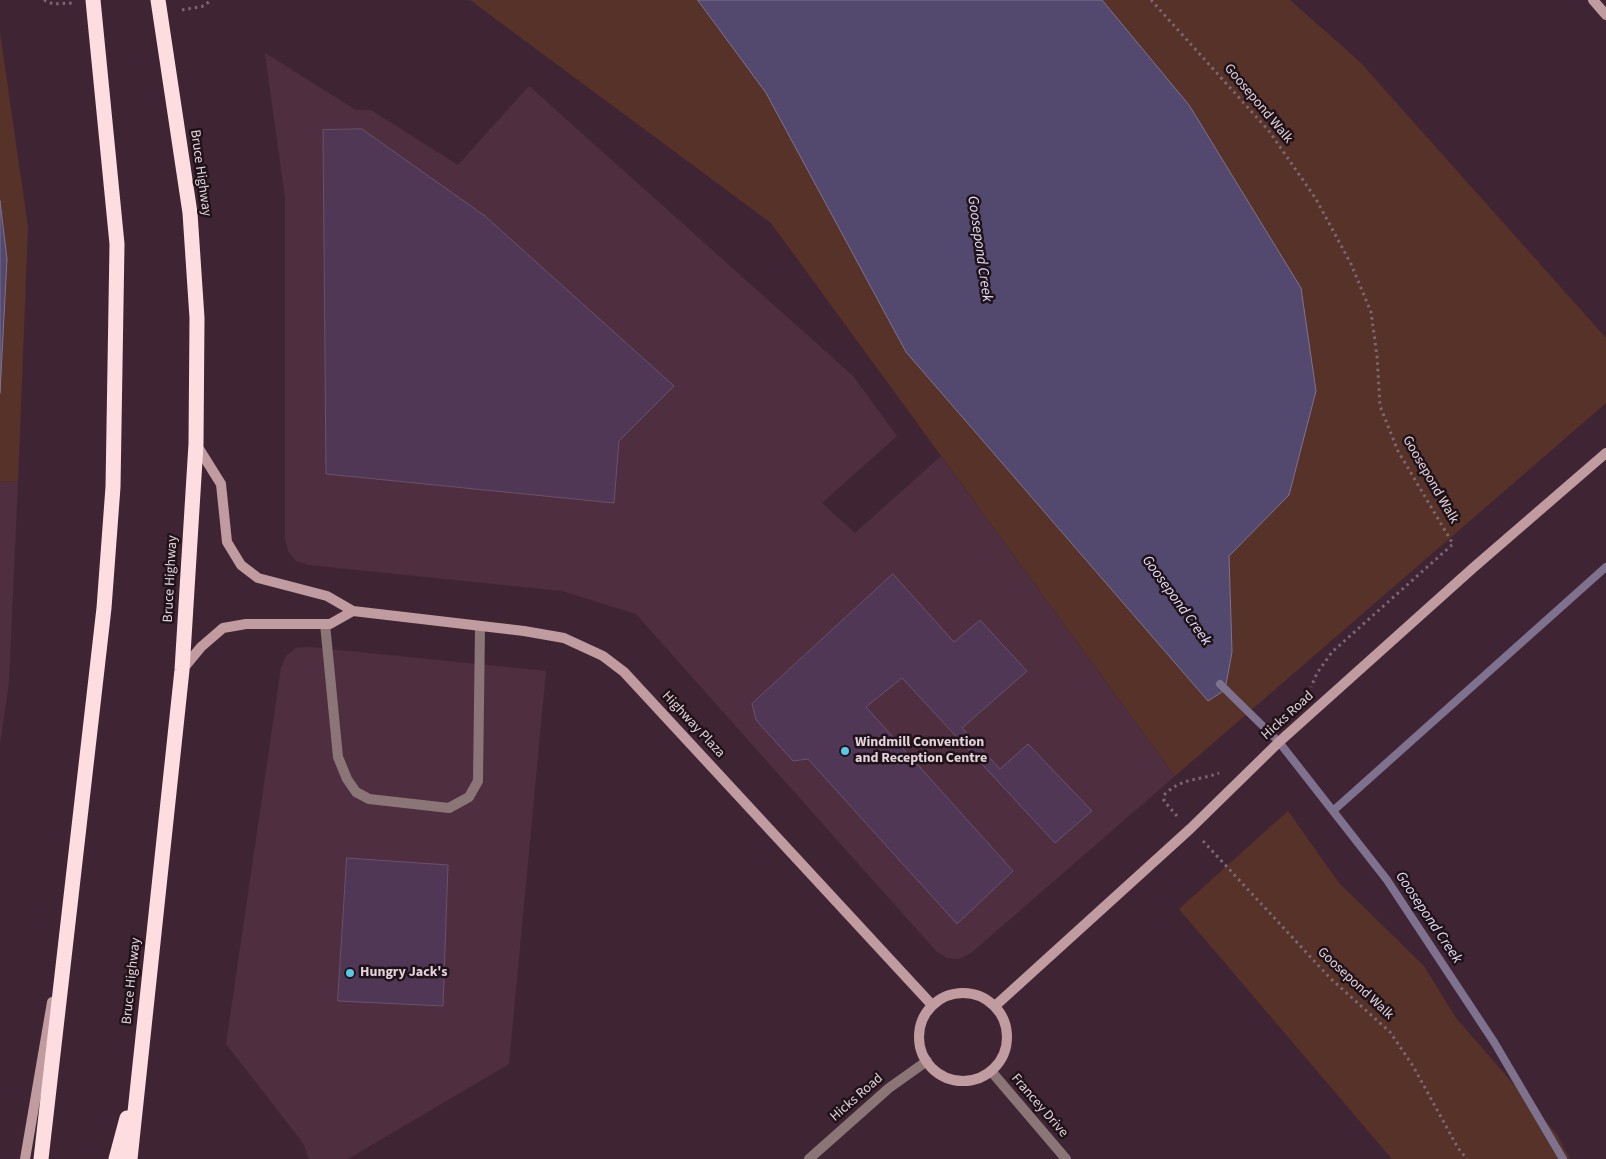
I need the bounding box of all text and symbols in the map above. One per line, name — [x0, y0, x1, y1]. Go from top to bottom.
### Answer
street label: Goosepond Walk — [1220, 61, 1296, 147]
street label: Bruce Highway — [186, 129, 214, 217]
water label: Goosepond Creek — [963, 195, 995, 303]
street label: Goosepond Walk — [1398, 433, 1462, 527]
street label: Bruce Highway — [160, 535, 182, 623]
water label: Goosepond Creek — [1137, 552, 1215, 650]
street label: Highway Plaza — [658, 688, 728, 762]
street label: Hicks Road — [1258, 688, 1318, 744]
place label: Windmill Convention and Reception Centre — [855, 735, 987, 768]
marker: Windmill Convention and Reception Centre — [839, 745, 851, 757]
water label: Goosepond Creek — [1391, 869, 1465, 967]
street label: Bruce Highway — [119, 937, 145, 1025]
street label: Goosepond Walk — [1313, 944, 1397, 1024]
place label: Hungry Jack's — [360, 965, 447, 981]
marker: Hungry Jack's — [344, 967, 356, 979]
street label: Hicks Road — [827, 1070, 887, 1126]
street label: Francey Drive — [1007, 1071, 1071, 1141]

